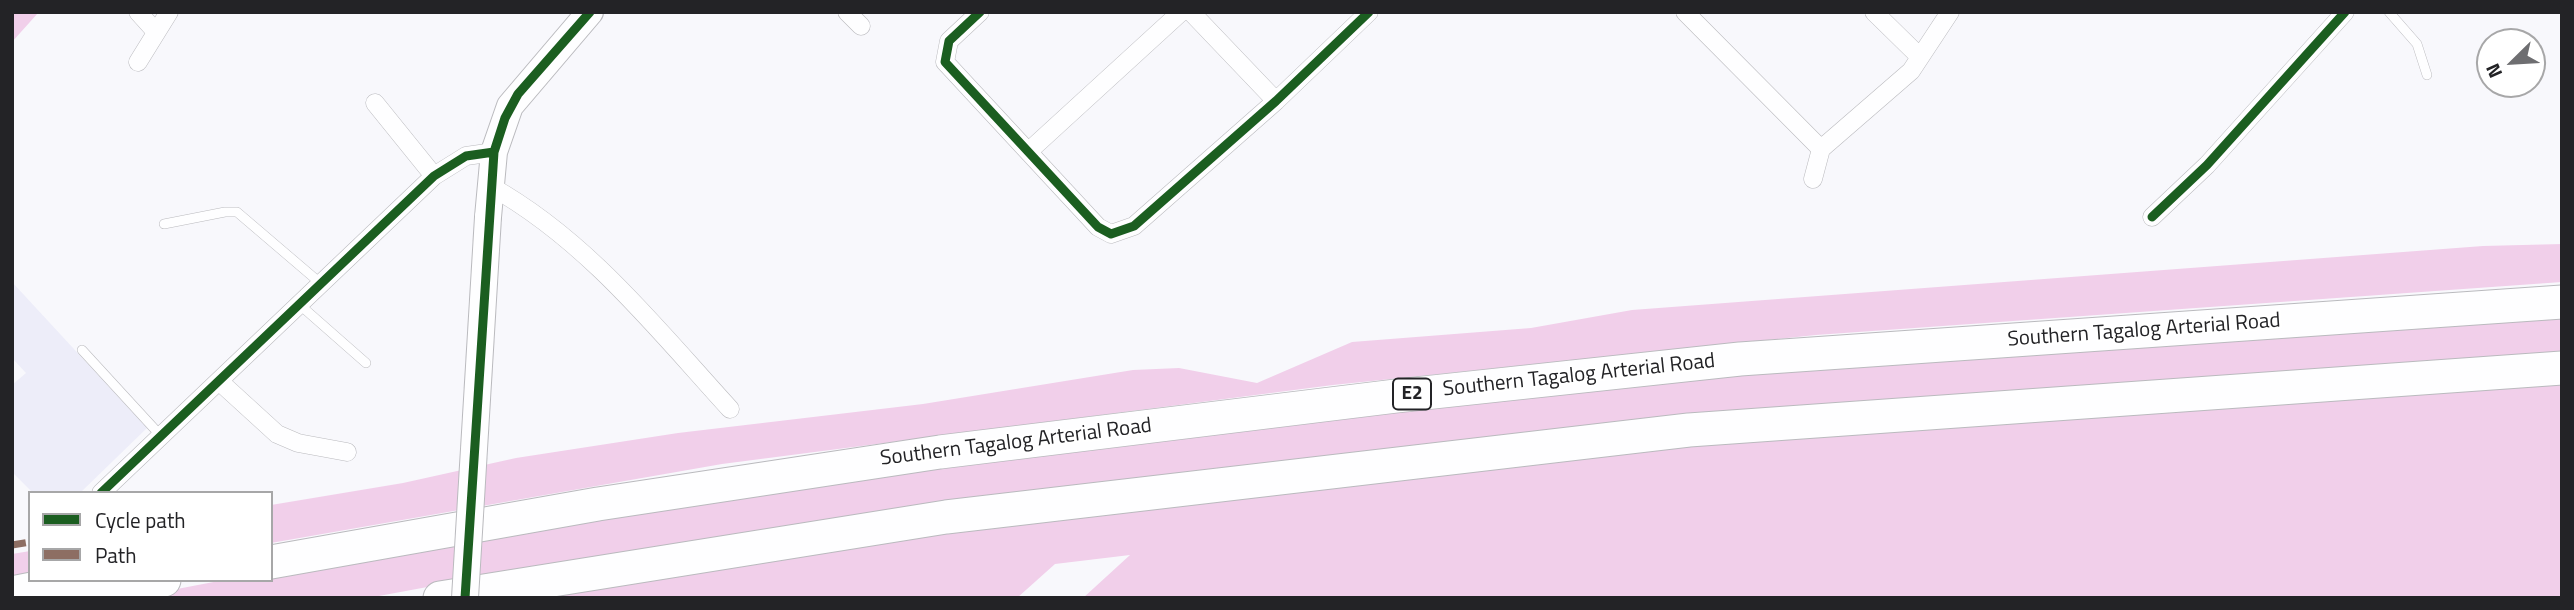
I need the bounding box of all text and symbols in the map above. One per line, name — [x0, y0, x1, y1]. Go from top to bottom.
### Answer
north arrow — [2476, 28, 2546, 98]
text: N — [2477, 59, 2509, 83]
street label: Southern Tagalog Arterial Road — [2007, 309, 2281, 353]
street label: Southern Tagalog Arterial Road — [1442, 349, 1716, 403]
road number: E2 — [1393, 378, 1431, 410]
street label: Southern Tagalog Arterial Road — [879, 414, 1153, 472]
legend — [28, 491, 273, 582]
text: Cycle path — [95, 504, 186, 536]
text: Path — [95, 539, 137, 571]

